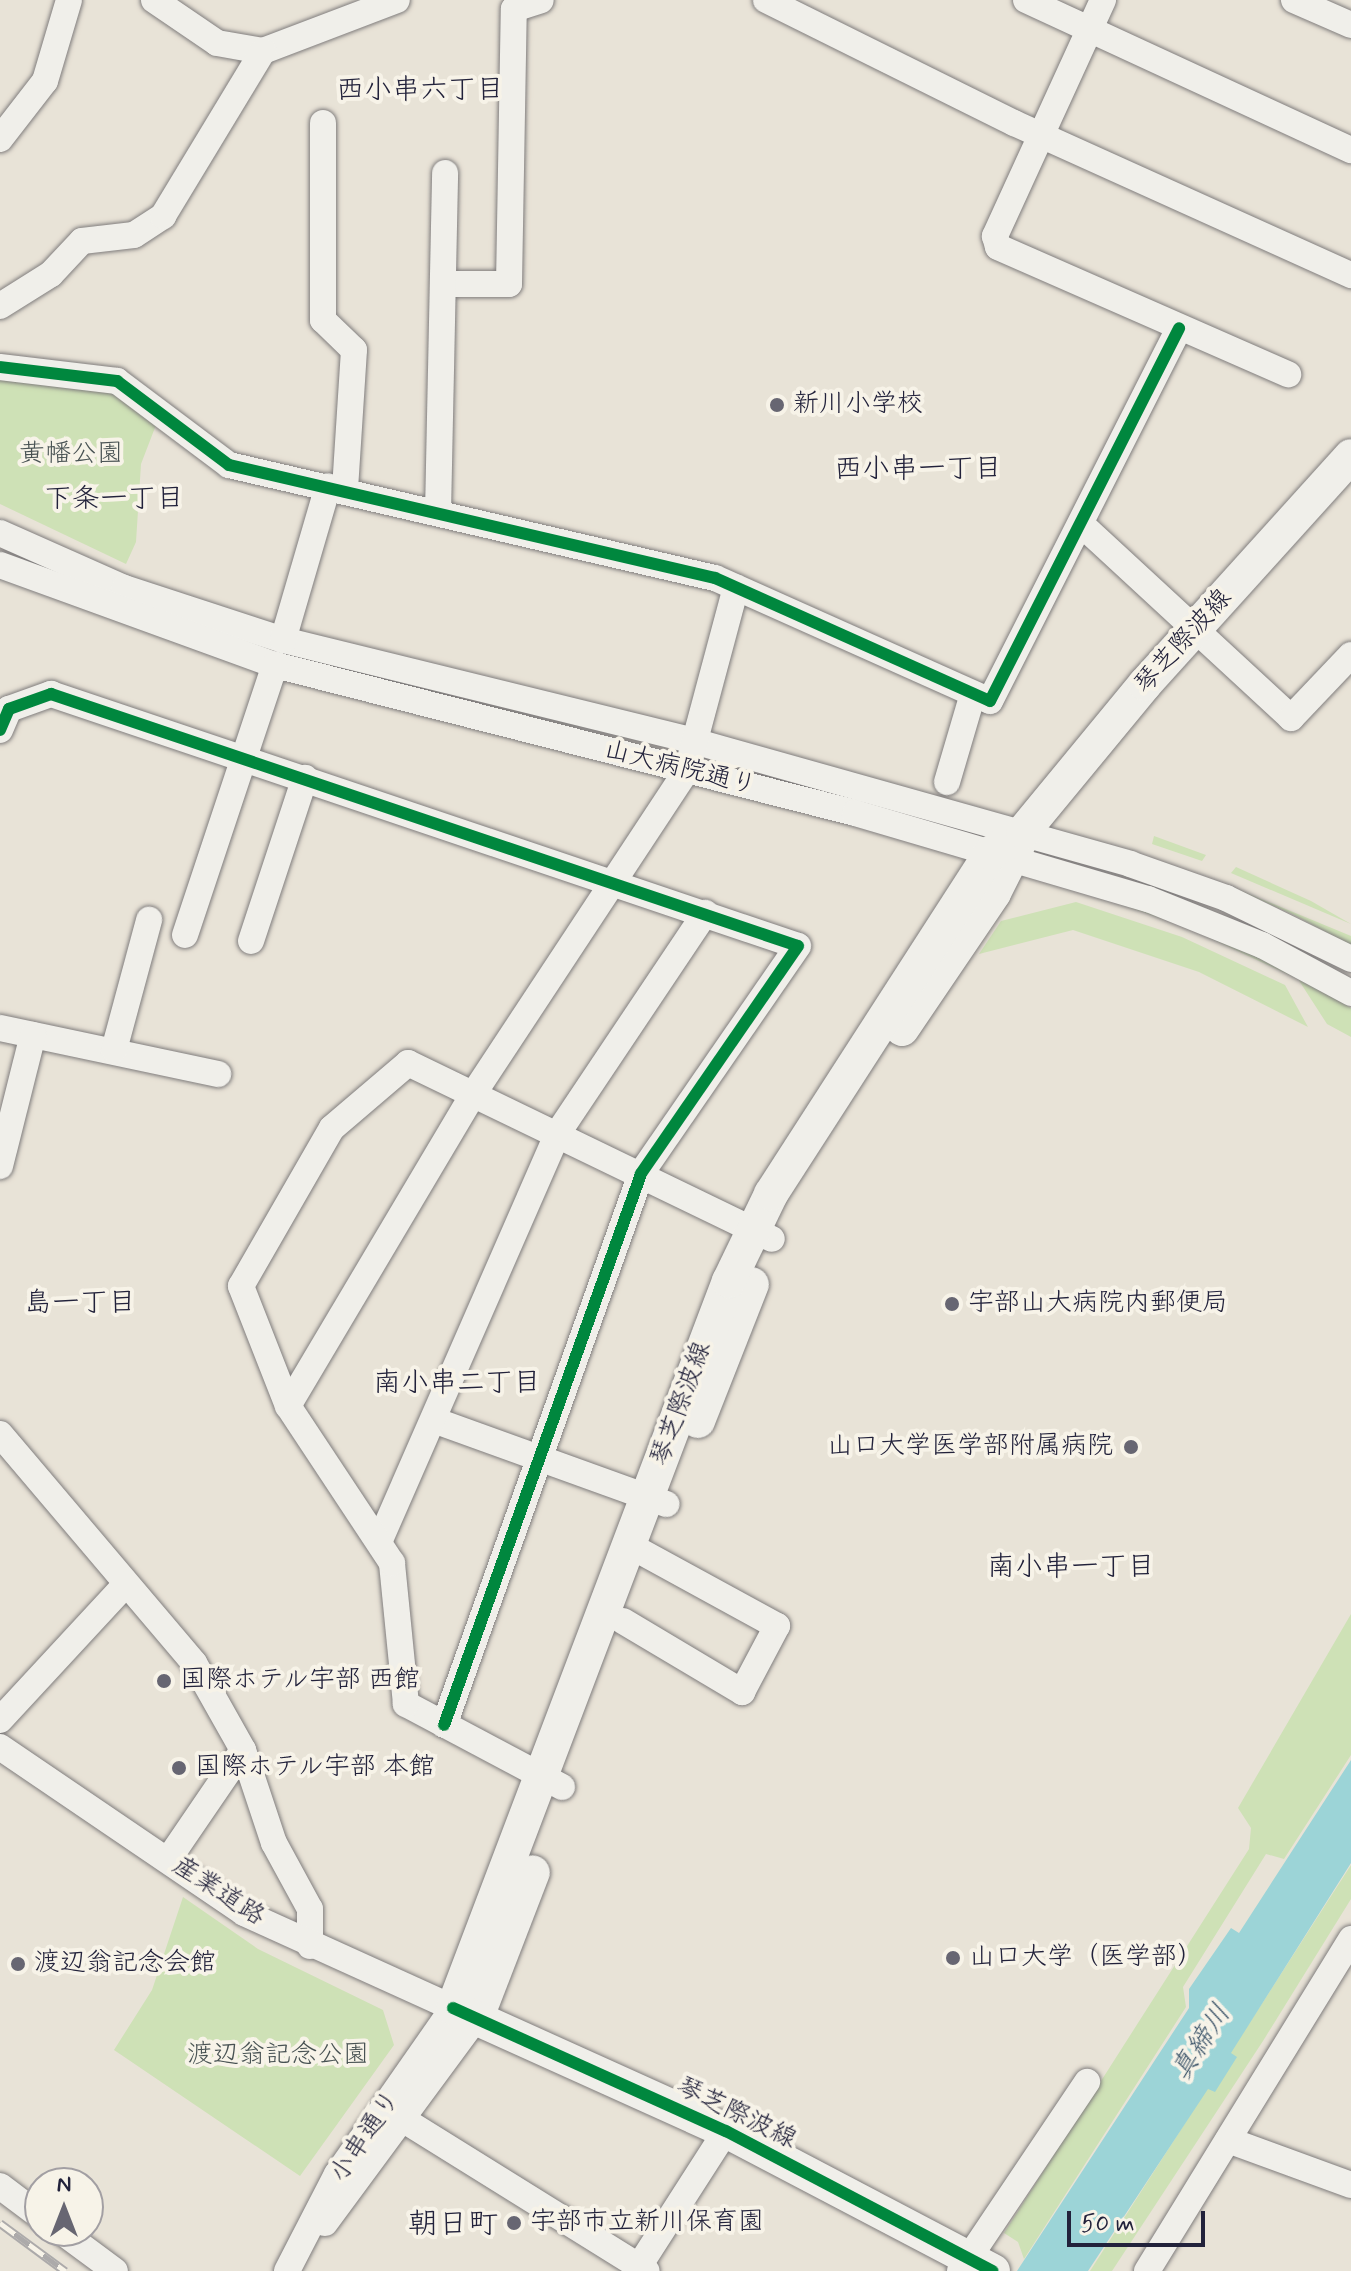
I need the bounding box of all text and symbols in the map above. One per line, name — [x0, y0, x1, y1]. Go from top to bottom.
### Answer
district label: 西小串六丁目 — [336, 74, 504, 108]
place label: 新川小学校 — [793, 389, 923, 421]
marker: 新川小学校 — [768, 396, 786, 414]
park label: 黄幡公園 — [19, 439, 123, 471]
district label: 西小串一丁目 — [834, 453, 1002, 487]
district label: 下条一丁目 — [44, 483, 184, 517]
street label: 琴芝際波線 — [1129, 583, 1239, 701]
street label: 山大病院通り — [601, 735, 759, 803]
district label: 島一丁目 — [24, 1287, 136, 1321]
place label: 宇部山大病院内郵便局 — [968, 1288, 1228, 1320]
marker: 宇部山大病院内郵便局 — [943, 1295, 961, 1313]
street label: 琴芝際波線 — [645, 1338, 719, 1470]
district label: 南小串二丁目 — [373, 1367, 541, 1401]
place label: 山口大学医学部附属病院 — [827, 1431, 1113, 1463]
marker: 山口大学医学部附属病院 — [1120, 1436, 1142, 1458]
district label: 南小串一丁目 — [987, 1551, 1155, 1585]
place label: 国際ホテル宇部 西館 — [180, 1665, 421, 1697]
marker: 国際ホテル宇部 西館 — [155, 1672, 173, 1690]
place label: 国際ホテル宇部 本館 — [195, 1752, 436, 1784]
marker: 国際ホテル宇部 本館 — [170, 1759, 188, 1777]
street label: 産業道路 — [166, 1851, 270, 1933]
place label: 山口大学（医学部） — [969, 1942, 1203, 1974]
place label: 渡辺翁記念会館 — [34, 1948, 216, 1980]
marker: 山口大学（医学部） — [944, 1949, 962, 1967]
marker: 渡辺翁記念会館 — [9, 1955, 27, 1973]
water label: 真締川 — [1165, 1999, 1239, 2087]
park label: 渡辺翁記念公園 — [187, 2040, 369, 2072]
street label: 琴芝際波線 — [671, 2071, 801, 2157]
street label: 小串通り — [324, 2085, 408, 2189]
north arrow — [24, 2167, 104, 2247]
text: N — [57, 2171, 71, 2199]
scale bar — [1071, 2195, 1209, 2245]
district label: 朝日町 — [408, 2207, 498, 2243]
place label: 宇部市立新川保育園 — [530, 2207, 764, 2239]
text: 50 m — [1081, 2209, 1135, 2240]
marker: 宇部市立新川保育園 — [505, 2214, 523, 2232]

